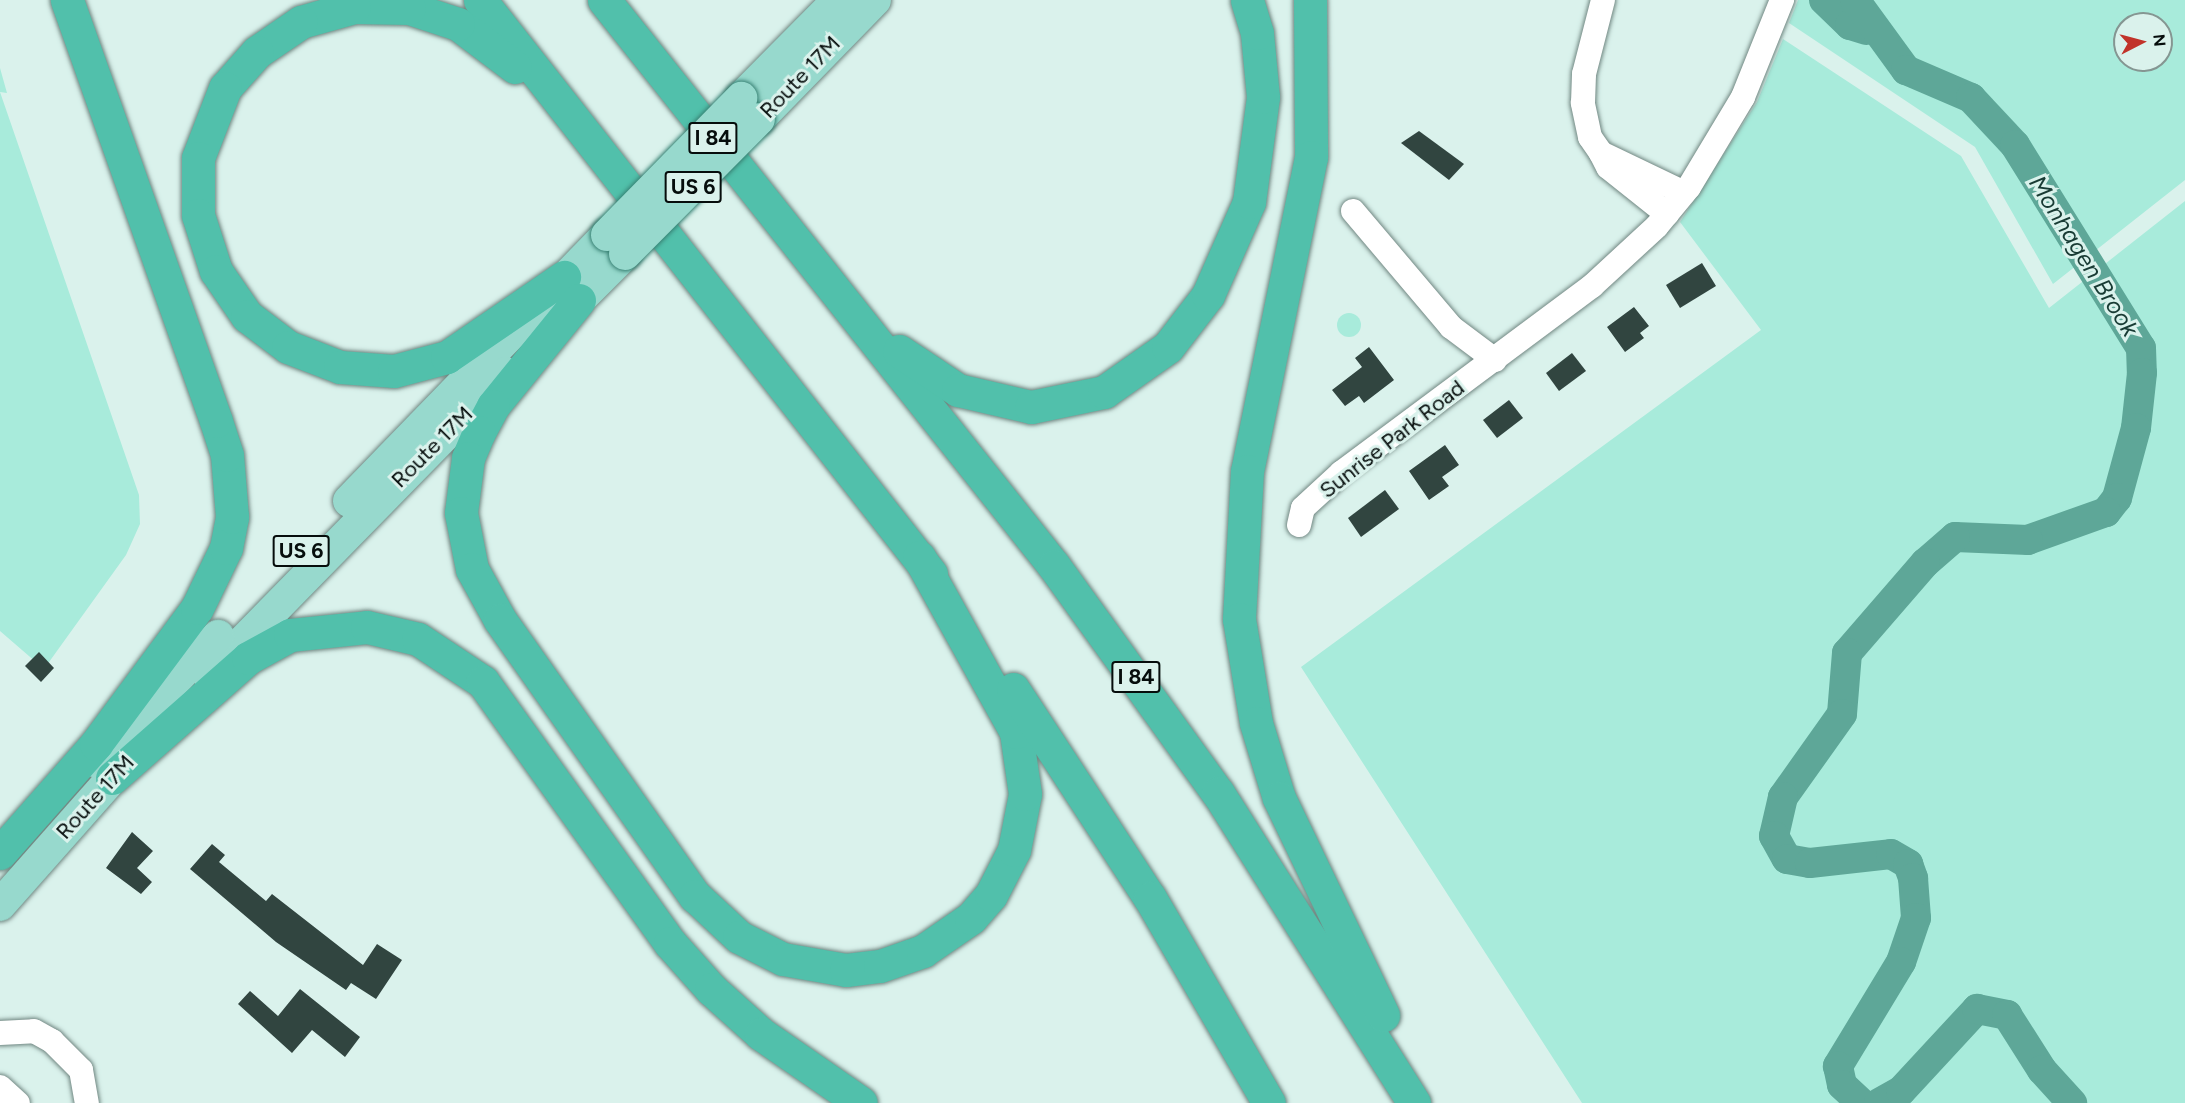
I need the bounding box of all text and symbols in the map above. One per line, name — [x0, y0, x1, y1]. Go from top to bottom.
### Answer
north arrow — [2113, 12, 2173, 72]
street label: Route 17M — [754, 30, 846, 124]
text: N — [2149, 33, 2170, 47]
road number: I 84 — [688, 120, 738, 156]
road number: US 6 — [664, 169, 722, 205]
water label: Monhagen Brook — [2023, 170, 2145, 342]
street label: Sunrise Park Road — [1314, 374, 1470, 504]
street label: Route 17M — [386, 401, 478, 493]
road number: US 6 — [272, 533, 330, 569]
road number: I 84 — [1110, 659, 1162, 695]
street label: Route 17M — [50, 750, 140, 844]

